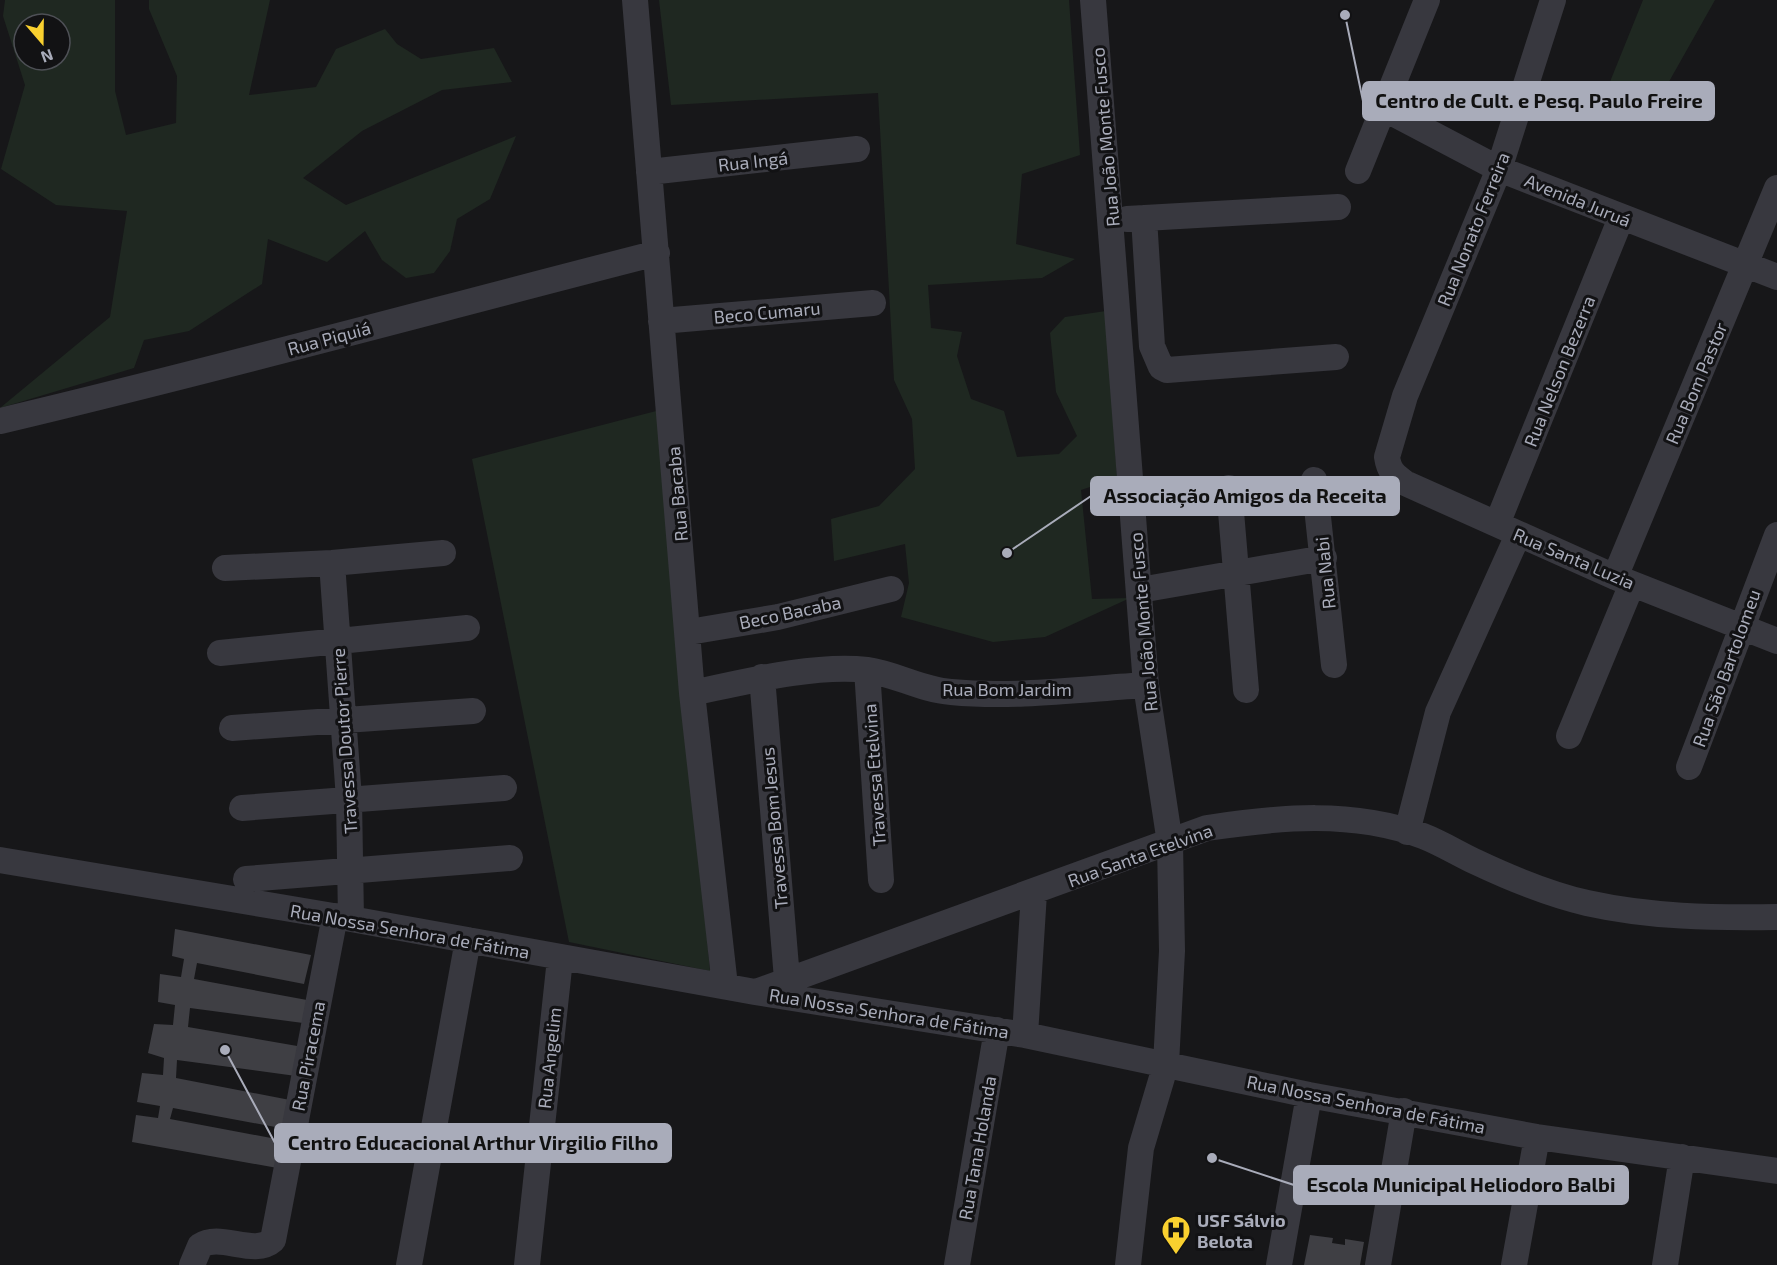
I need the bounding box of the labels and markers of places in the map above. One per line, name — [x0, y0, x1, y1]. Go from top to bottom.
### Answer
callout: Centro de Cult. e Pesq. Paulo Freire — [1363, 82, 1714, 120]
callout: Associação Amigos da Receita — [1091, 477, 1399, 515]
callout: Centro Educacional Arthur Virgilio Filho — [275, 1124, 671, 1162]
callout: Escola Municipal Heliodoro Balbi — [1294, 1166, 1628, 1204]
place label: USF Sálvio Belota — [1197, 1209, 1286, 1252]
hospital icon: USF Sálvio Belota — [1160, 1214, 1192, 1256]

